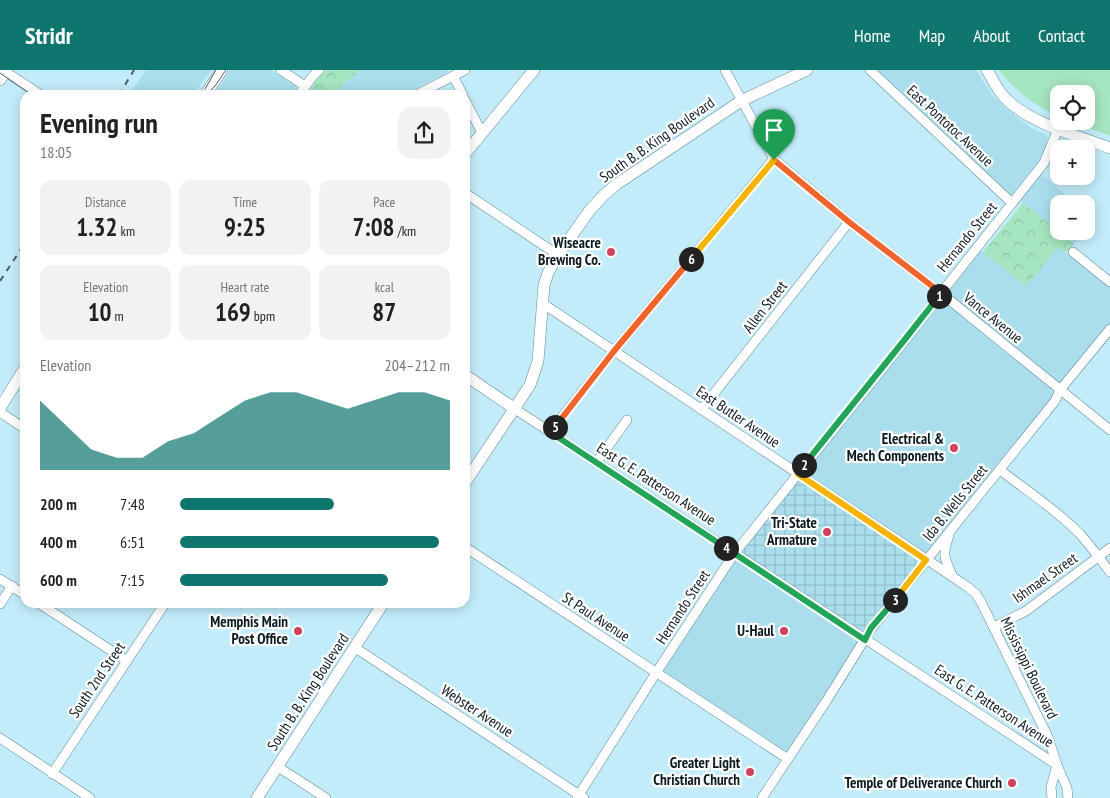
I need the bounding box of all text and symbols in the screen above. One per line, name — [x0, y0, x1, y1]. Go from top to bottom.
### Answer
text: Stridr — [25, 20, 73, 51]
text: Home — [854, 24, 891, 47]
text: Map — [919, 24, 945, 47]
text: About — [973, 24, 1010, 47]
text: Contact — [1038, 24, 1085, 47]
street label: East Pontotoc Avenue — [903, 81, 997, 170]
map controls — [1050, 85, 1095, 240]
button: locate — [1050, 85, 1095, 130]
street label: South B. B. King Boulevard — [596, 93, 718, 186]
text: Evening run — [40, 104, 158, 141]
button: share — [398, 107, 450, 159]
pin — [753, 109, 795, 160]
icon: arrive — [760, 116, 788, 144]
button: + — [1050, 140, 1095, 185]
text: 18:05 — [40, 142, 72, 162]
text: Distance — [85, 193, 126, 211]
text: Time — [233, 193, 257, 211]
text: Pace — [373, 193, 395, 211]
button: − — [1050, 195, 1095, 240]
street label: Hernando Street — [933, 198, 1001, 276]
text: 1.32 — [76, 211, 117, 243]
text: 9:25 — [224, 211, 266, 243]
text: 7:08 — [352, 211, 395, 243]
text: km — [117, 222, 135, 240]
text: /km — [395, 222, 416, 240]
place label: Wiseacre Brewing Co. — [538, 233, 601, 269]
marker: Wiseacre Brewing Co. — [605, 246, 617, 258]
pin: 6 — [678, 246, 704, 272]
text: 6 — [688, 250, 695, 268]
street label: Allen Street — [738, 277, 791, 337]
text: Elevation — [83, 278, 128, 296]
text: Heart rate — [221, 278, 269, 296]
text: kcal — [375, 278, 394, 296]
pin: 1 — [926, 284, 952, 308]
text: 1 — [936, 287, 943, 305]
street label: Vance Avenue — [959, 287, 1027, 347]
text: 10 — [88, 296, 112, 328]
text: 169 — [215, 296, 251, 328]
text: 87 — [372, 296, 396, 328]
text: m — [112, 307, 124, 325]
text: bpm — [251, 307, 275, 325]
text: Elevation — [40, 355, 91, 375]
text: 204–212 m — [385, 355, 450, 375]
street label: East Butler Avenue — [693, 382, 784, 452]
pin: 5 — [542, 414, 568, 440]
text: 5 — [552, 418, 559, 436]
place label: Electrical & Mech Components — [847, 429, 944, 465]
street label: East G. E. Patterson Avenue — [593, 438, 719, 529]
marker: Electrical & Mech Components — [948, 442, 960, 454]
pin: 2 — [792, 452, 816, 478]
text: 2 — [801, 456, 808, 474]
street label: Ida B. Wells Street — [918, 461, 991, 545]
text: 200 m — [40, 494, 77, 514]
text: 7:48 — [120, 494, 145, 514]
place label: Tri-State Armature — [766, 513, 817, 549]
marker: Tri-State Armature — [821, 526, 833, 538]
text: 400 m — [40, 532, 77, 552]
text: 6:51 — [120, 532, 145, 552]
pin: 4 — [714, 536, 738, 560]
text: 4 — [723, 539, 730, 557]
street label: Ishmael Street — [1009, 548, 1081, 607]
street label: Hernando Street — [652, 566, 714, 647]
text: 600 m — [40, 570, 77, 590]
text: 7:15 — [120, 570, 145, 590]
street label: St Paul Avenue — [559, 588, 634, 645]
pin: 3 — [882, 588, 908, 612]
text: 3 — [892, 591, 899, 609]
place label: Memphis Main Post Office — [210, 612, 288, 648]
street label: Mississippi Boulevard — [997, 614, 1062, 722]
place label: U-Haul — [737, 621, 774, 640]
marker: Memphis Main Post Office — [292, 625, 304, 637]
marker: U-Haul — [778, 625, 790, 637]
street label: South B. B. King Boulevard — [263, 630, 353, 754]
street label: South 2nd Street — [64, 638, 129, 721]
street label: East G. E. Patterson Avenue — [931, 660, 1057, 751]
street label: Webster Avenue — [438, 680, 517, 741]
place label: Greater Light Christian Church — [653, 753, 741, 789]
marker: Greater Light Christian Church — [744, 766, 756, 778]
place label: Temple of Deliverance Church — [845, 773, 1002, 792]
marker: Temple of Deliverance Church — [1006, 777, 1018, 789]

